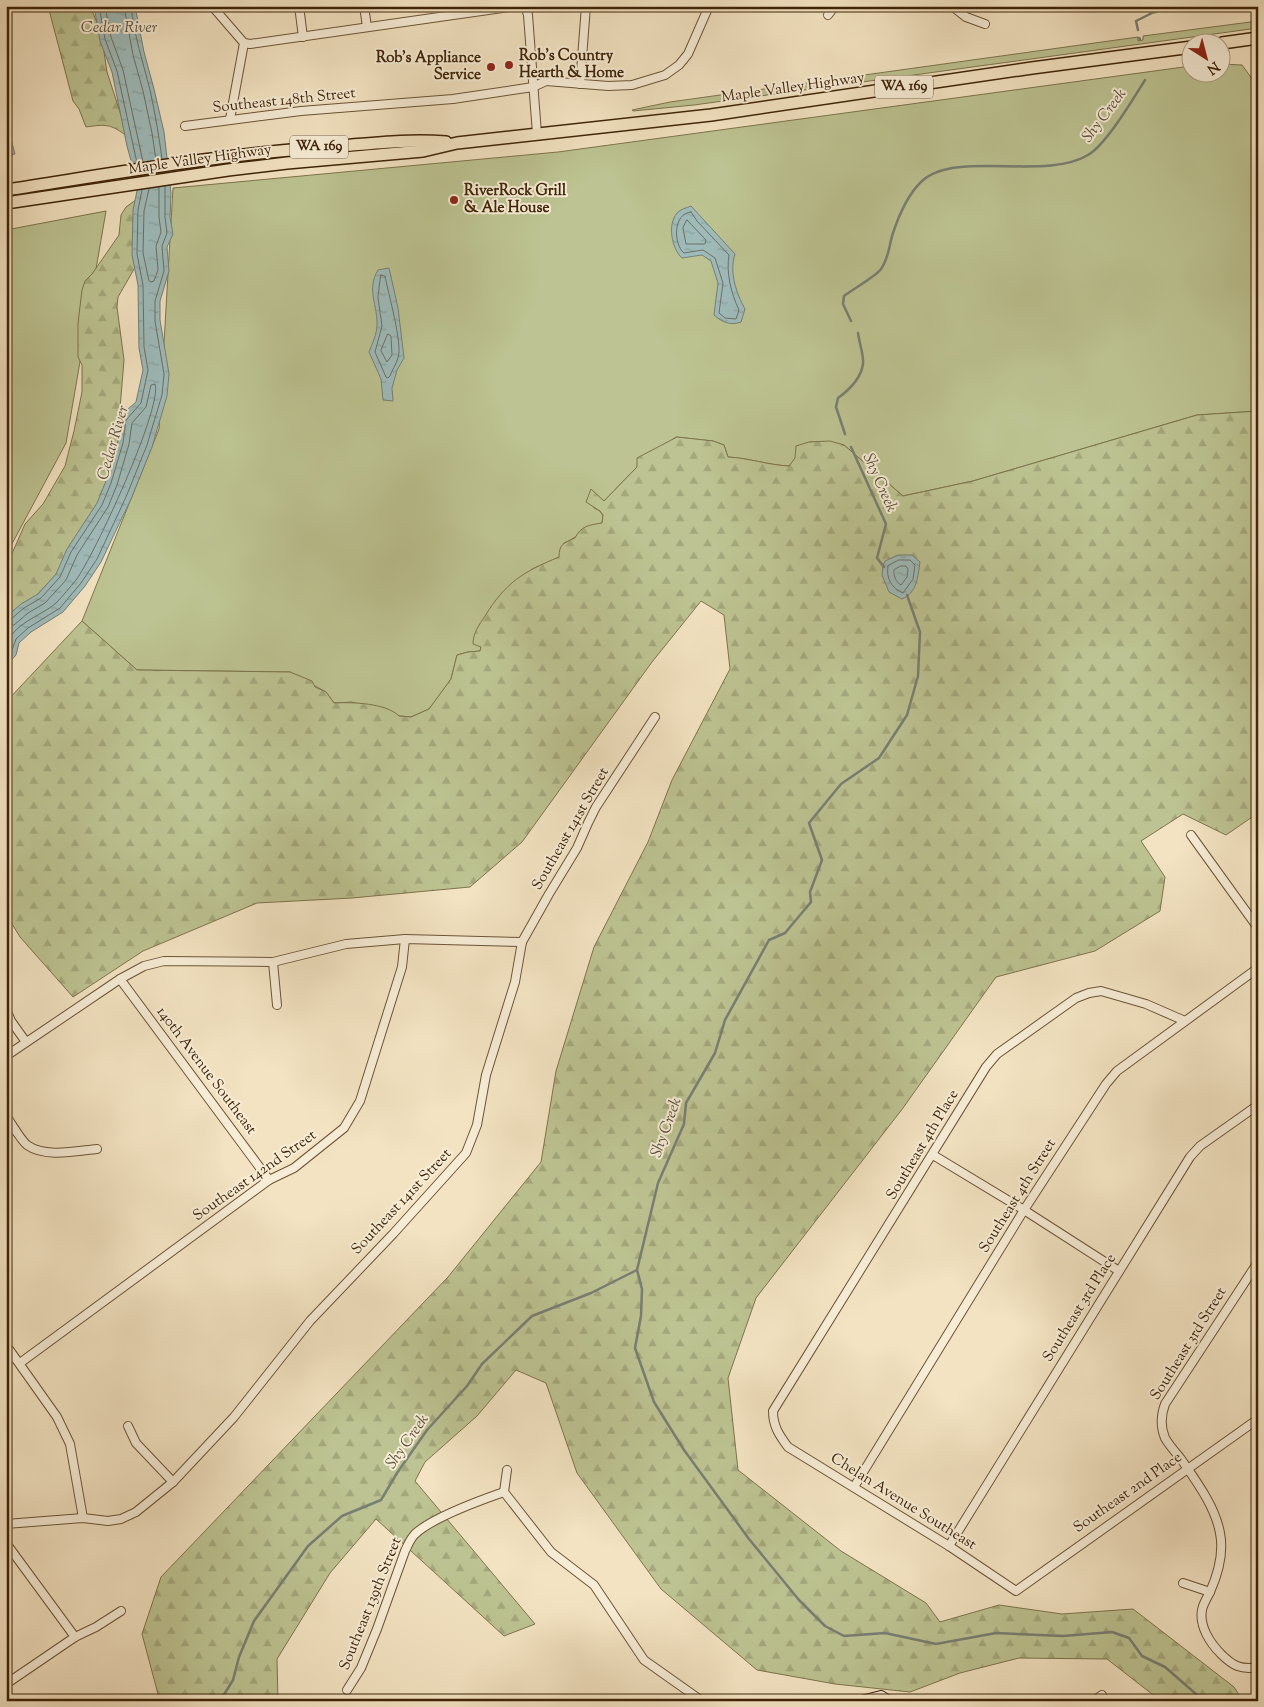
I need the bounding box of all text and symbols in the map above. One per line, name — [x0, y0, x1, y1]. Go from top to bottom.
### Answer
water label: Cedar River — [81, 17, 158, 40]
north arrow — [1182, 32, 1232, 82]
place label: Rob's Country Hearth & Home — [519, 46, 624, 84]
place label: Rob's Appliance Service — [376, 48, 481, 86]
text: N — [1202, 56, 1223, 78]
marker: Rob's Country Hearth & Home — [503, 59, 515, 71]
marker: Rob's Appliance Service — [485, 61, 497, 73]
street label: Maple Valley Highway — [720, 67, 866, 108]
road number: WA 169 — [875, 75, 933, 98]
street label: Southeast 148th Street — [211, 83, 357, 119]
water label: Shy Creek — [1077, 84, 1133, 148]
road number: WA 169 — [290, 136, 348, 158]
street label: Maple Valley Highway — [127, 139, 273, 180]
place label: RiverRock Grill & Ale House — [464, 181, 567, 219]
marker: RiverRock Grill & Ale House — [448, 194, 460, 206]
water label: Cedar River — [92, 403, 136, 483]
water label: Shy Creek — [856, 450, 902, 516]
street label: Southeast 141st Street — [527, 764, 615, 894]
street label: 140th Avenue Southeast — [151, 1003, 261, 1139]
street label: Southeast 4th Place — [882, 1086, 964, 1204]
water label: Shy Creek — [646, 1095, 688, 1161]
street label: Southeast 142nd Street — [189, 1125, 321, 1227]
street label: Southeast 4th Street — [974, 1135, 1062, 1257]
street label: Southeast 141st Street — [347, 1144, 457, 1260]
street label: Southeast 3rd Place — [1038, 1250, 1122, 1366]
street label: Southeast 3rd Street — [1146, 1283, 1232, 1405]
water label: Shy Creek — [381, 1410, 435, 1474]
street label: Chelan Avenue Southeast — [826, 1448, 980, 1556]
street label: Southeast 2nd Place — [1069, 1448, 1187, 1538]
street label: Southeast 139th Street — [335, 1534, 407, 1674]

